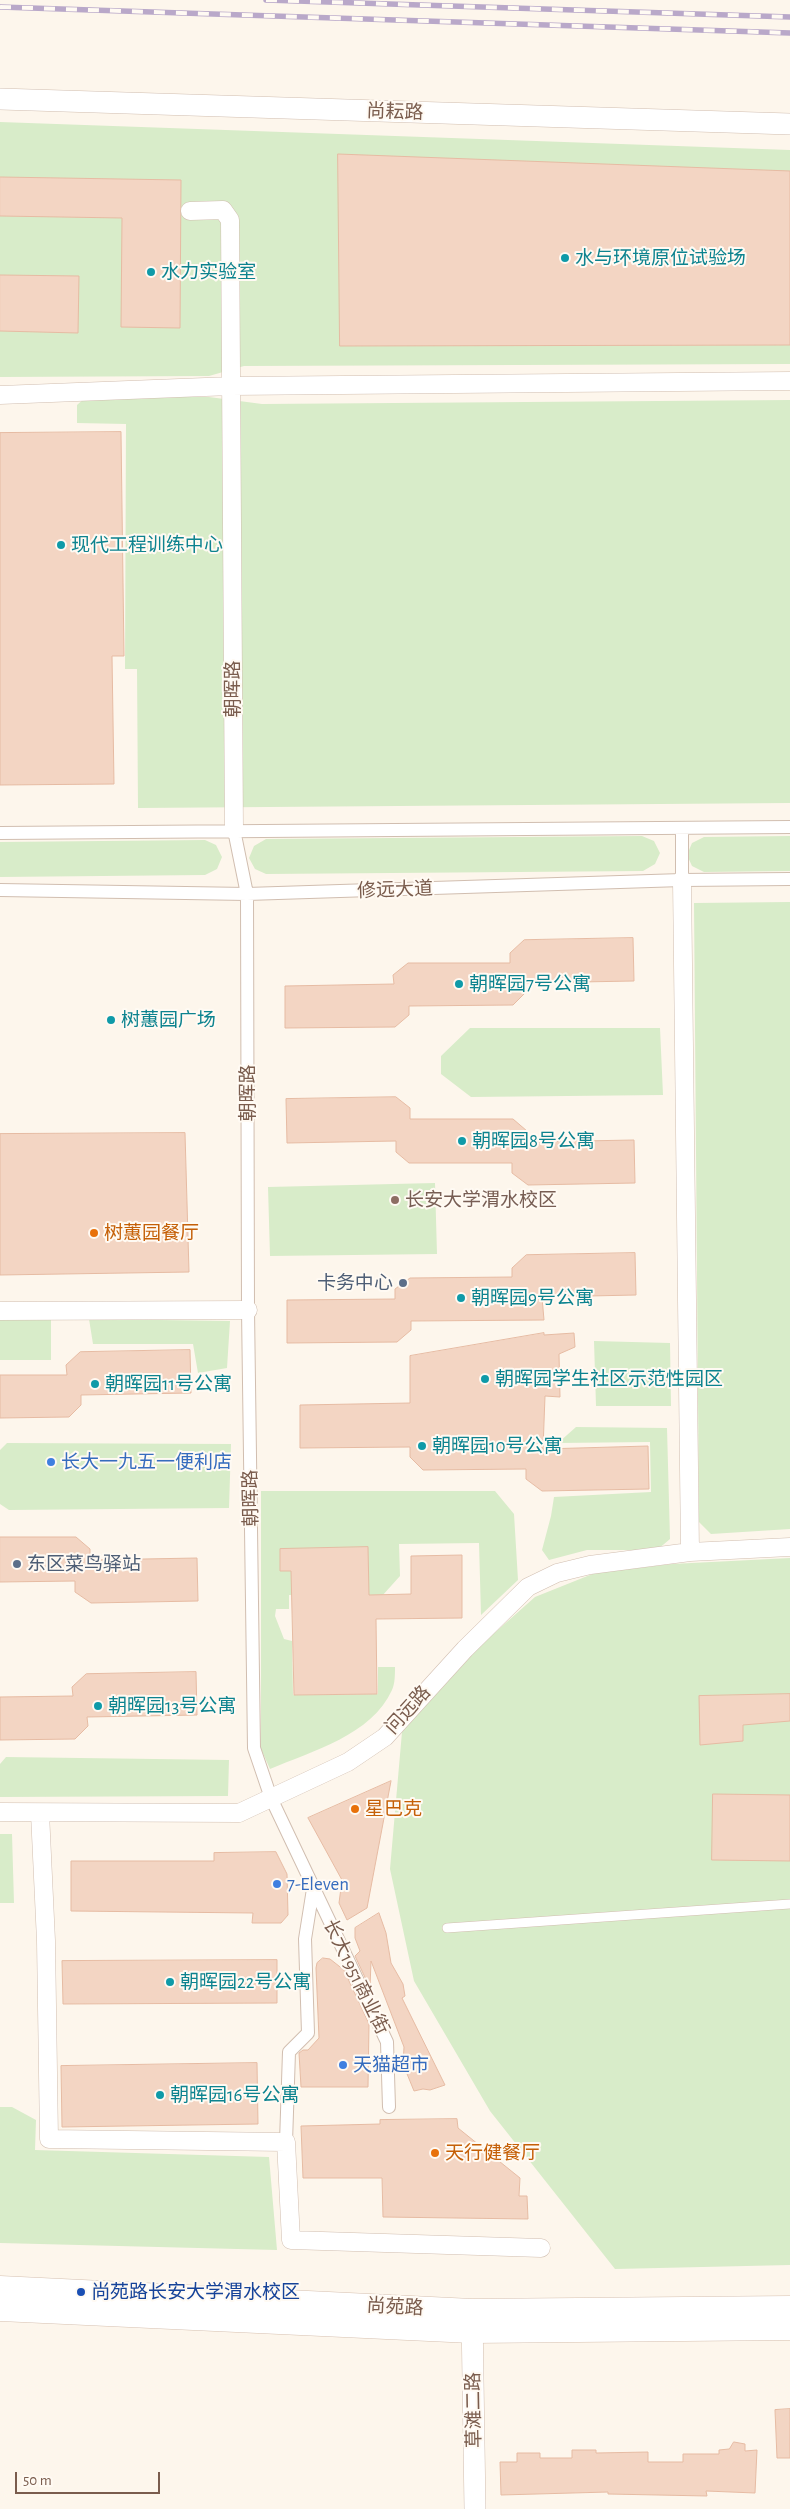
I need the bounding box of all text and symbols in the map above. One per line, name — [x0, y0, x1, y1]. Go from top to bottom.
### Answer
street label: 尚耘路 — [366, 100, 424, 124]
place label: 水与环境原位试验场 — [575, 247, 746, 269]
marker: 水与环境原位试验场 — [559, 252, 571, 264]
place label: 水力实验室 — [161, 261, 256, 283]
marker: 水力实验室 — [145, 266, 157, 278]
place label: 现代工程训练中心 — [71, 534, 223, 556]
marker: 现代工程训练中心 — [55, 539, 67, 551]
street label: 朝晖路 — [222, 661, 244, 717]
street label: 修远大道 — [357, 877, 433, 903]
place label: 朝晖园7号公寓 — [469, 973, 591, 995]
marker: 朝晖园7号公寓 — [453, 978, 465, 990]
place label: 树蕙园广场 — [121, 1009, 216, 1031]
marker: 树蕙园广场 — [105, 1014, 117, 1026]
street label: 朝晖路 — [237, 1065, 259, 1121]
place label: 朝晖园8号公寓 — [472, 1130, 595, 1152]
marker: 朝晖园8号公寓 — [456, 1135, 468, 1147]
place label: 长安大学渭水校区 — [405, 1189, 557, 1211]
marker: 长安大学渭水校区 — [389, 1194, 401, 1206]
place label: 树蕙园餐厅 — [104, 1222, 199, 1244]
marker: 树蕙园餐厅 — [88, 1227, 100, 1239]
place label: 卡务中心 — [317, 1272, 393, 1294]
marker: 卡务中心 — [397, 1277, 409, 1289]
place label: 朝晖园9号公寓 — [471, 1287, 594, 1309]
marker: 朝晖园9号公寓 — [455, 1292, 467, 1304]
place label: 朝晖园学生社区示范性园区 — [495, 1368, 723, 1390]
place label: 朝晖园11号公寓 — [105, 1373, 232, 1395]
marker: 朝晖园学生社区示范性园区 — [479, 1373, 491, 1385]
marker: 朝晖园11号公寓 — [89, 1378, 101, 1390]
place label: 朝晖园10号公寓 — [432, 1435, 563, 1457]
marker: 朝晖园10号公寓 — [416, 1440, 428, 1452]
place label: 长大一九五一便利店 — [61, 1451, 232, 1473]
marker: 长大一九五一便利店 — [45, 1456, 57, 1468]
street label: 朝晖路 — [239, 1469, 263, 1527]
place label: 东区菜鸟驿站 — [27, 1553, 141, 1575]
marker: 东区菜鸟驿站 — [11, 1558, 23, 1570]
street label: 问远路 — [380, 1681, 436, 1739]
place label: 朝晖园13号公寓 — [108, 1695, 236, 1717]
marker: 朝晖园13号公寓 — [92, 1700, 104, 1712]
place label: 星巴克 — [365, 1798, 422, 1820]
marker: 星巴克 — [349, 1803, 361, 1815]
place label: 7-Eleven — [287, 1873, 349, 1895]
marker: 7-Eleven — [271, 1878, 283, 1890]
street label: 长大1951商业街 — [318, 1916, 394, 2038]
place label: 朝晖园22号公寓 — [180, 1971, 311, 1993]
marker: 朝晖园22号公寓 — [164, 1976, 176, 1988]
place label: 天猫超市 — [353, 2054, 429, 2076]
marker: 天猫超市 — [337, 2059, 349, 2071]
place label: 朝晖园16号公寓 — [170, 2084, 299, 2106]
marker: 朝晖园16号公寓 — [154, 2089, 166, 2101]
place label: 天行健餐厅 — [445, 2142, 540, 2164]
marker: 天行健餐厅 — [429, 2147, 441, 2159]
place label: 尚苑路长安大学渭水校区 — [91, 2281, 300, 2303]
marker: 尚苑路长安大学渭水校区 — [75, 2286, 87, 2298]
street label: 尚苑路 — [366, 2294, 424, 2320]
street label: 草滩二路 — [462, 2372, 486, 2448]
scale bar — [18, 2462, 162, 2494]
text: 50 m — [23, 2473, 52, 2488]

